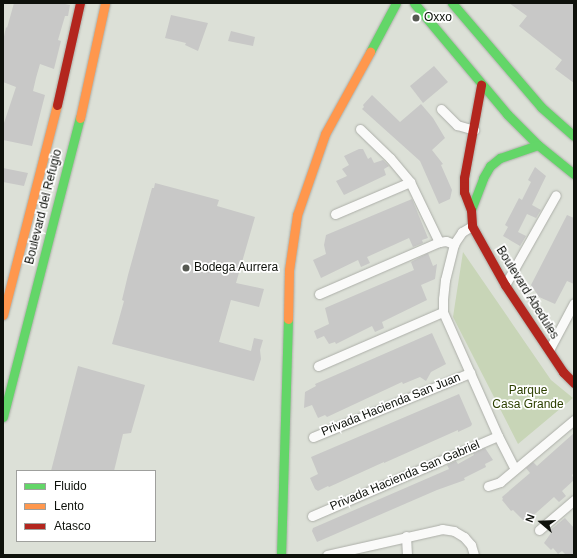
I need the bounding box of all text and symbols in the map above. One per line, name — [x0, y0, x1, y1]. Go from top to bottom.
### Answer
place label: Oxxo — [424, 11, 452, 25]
marker: Oxxo — [411, 13, 421, 23]
street label: Boulevard del Refugio — [23, 148, 65, 266]
street label: Boulevard Abedules — [492, 244, 562, 342]
place label: Bodega Aurrera — [194, 261, 279, 275]
marker: Bodega Aurrera — [181, 263, 191, 273]
street label: Privada Hacienda San Juan — [319, 370, 463, 440]
park label: Parque Casa Grande — [492, 384, 564, 412]
street label: Privada Hacienda San Gabriel — [328, 438, 482, 514]
legend — [16, 470, 156, 542]
text: Fluido — [54, 479, 87, 493]
text: Lento — [54, 499, 84, 513]
north arrow — [521, 502, 561, 542]
text: N — [523, 512, 537, 524]
text: Atasco — [54, 519, 91, 533]

